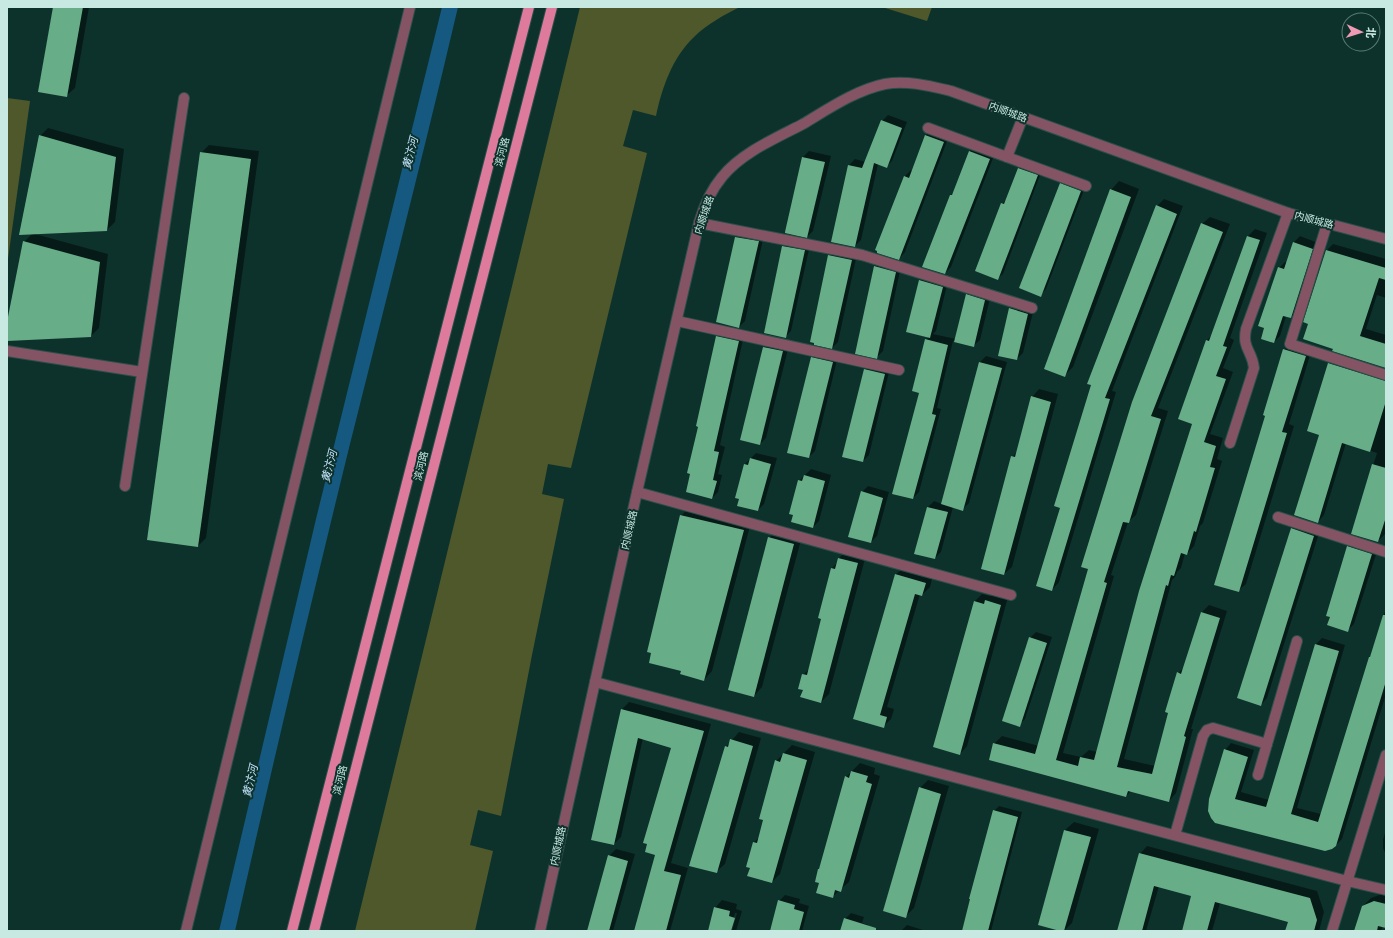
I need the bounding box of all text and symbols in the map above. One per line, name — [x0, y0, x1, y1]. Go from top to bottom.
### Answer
north arrow — [1341, 12, 1381, 52]
text: 北 — [1365, 27, 1377, 39]
street label: 内顺城路 — [987, 100, 1029, 124]
water label: 黄汴河 — [400, 134, 420, 170]
street label: 滨河路 — [493, 136, 511, 168]
street label: 内顺城路 — [692, 194, 716, 236]
street label: 内顺城路 — [1293, 210, 1335, 230]
water label: 黄汴河 — [319, 447, 339, 483]
street label: 滨河路 — [412, 450, 430, 482]
street label: 内顺城路 — [619, 509, 639, 551]
water label: 黄汴河 — [240, 762, 260, 798]
street label: 滨河路 — [331, 764, 349, 796]
street label: 内顺城路 — [548, 825, 568, 867]

